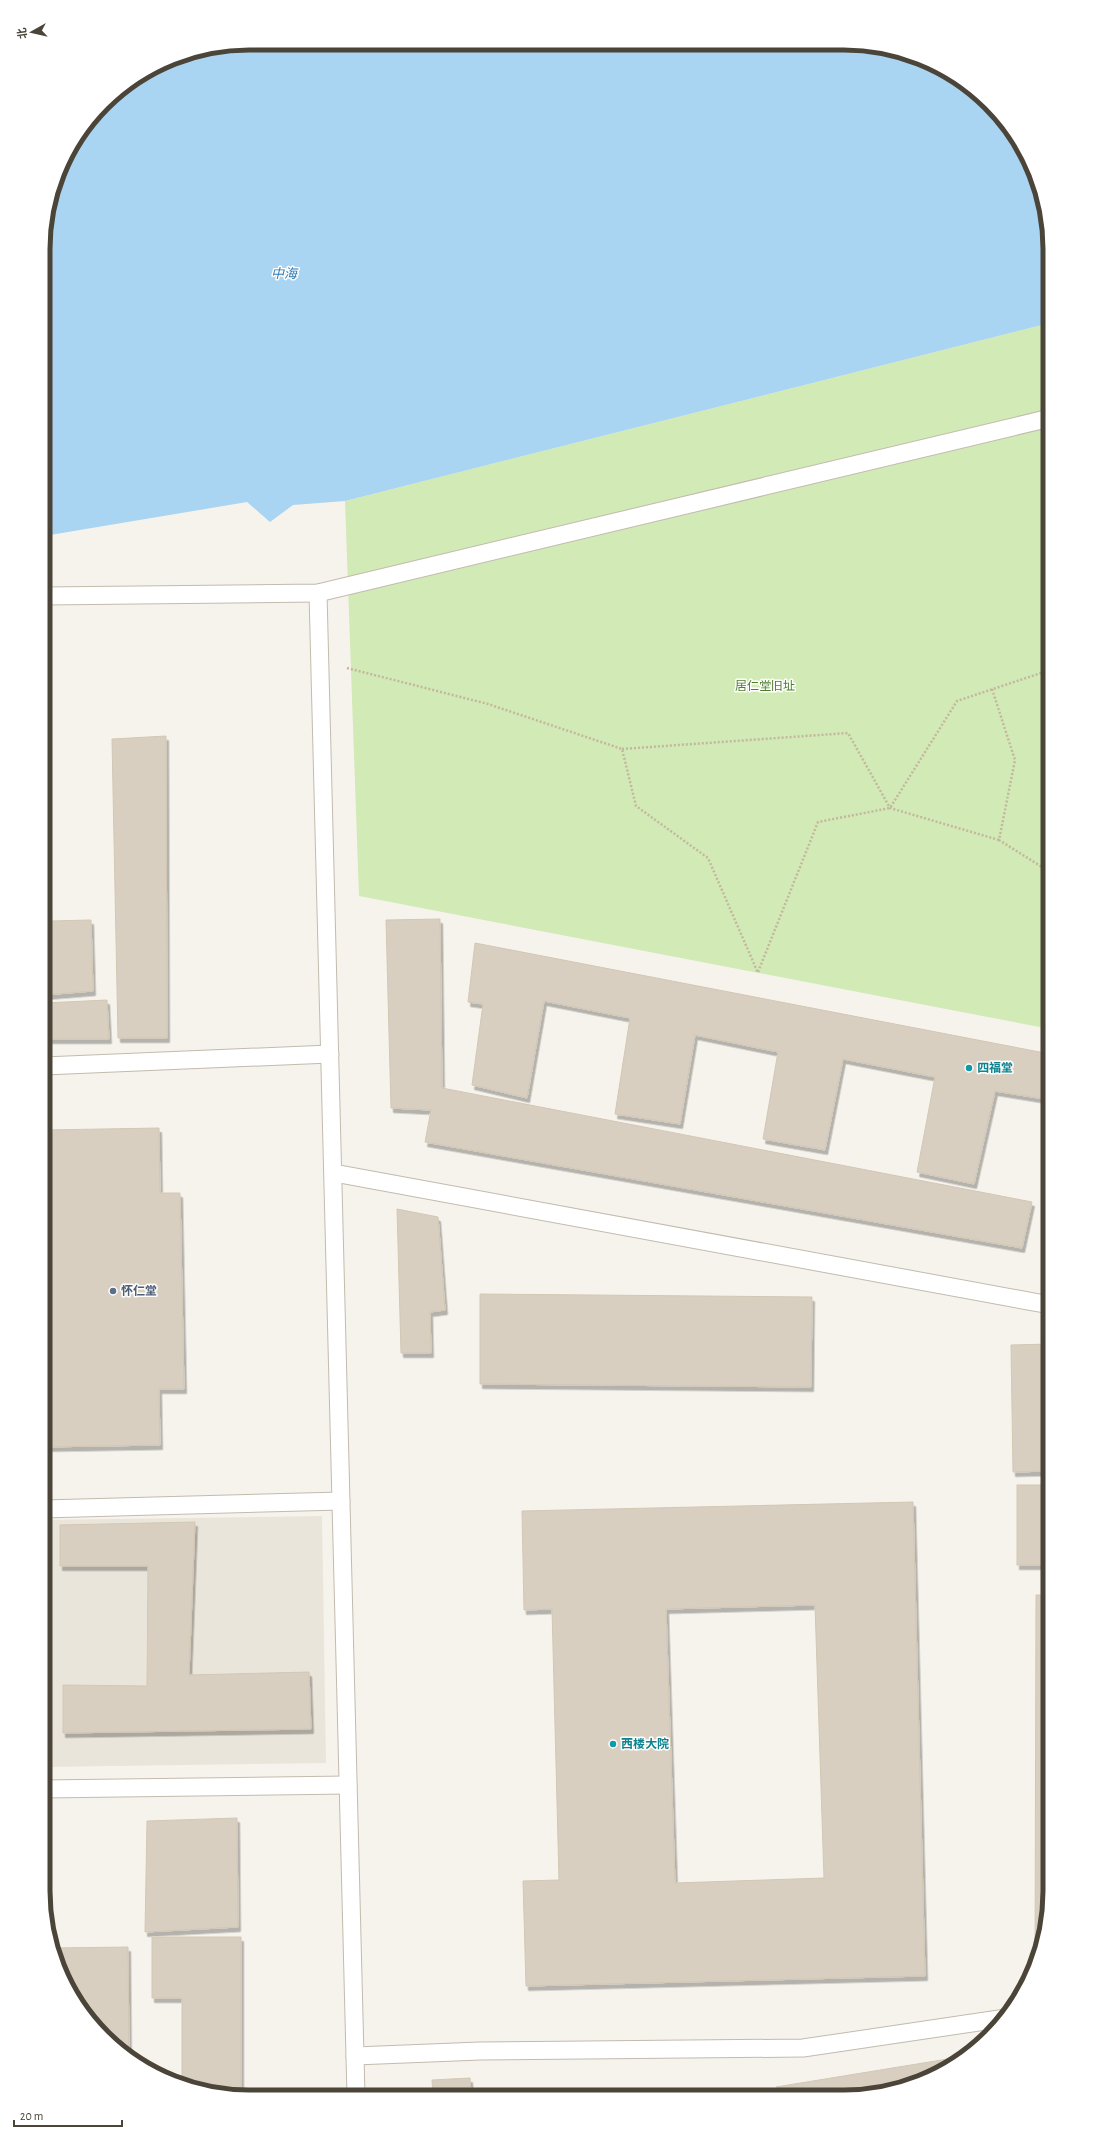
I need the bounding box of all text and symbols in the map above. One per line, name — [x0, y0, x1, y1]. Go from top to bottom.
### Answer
north arrow — [12, 12, 52, 52]
text: 北 — [16, 27, 29, 40]
water label: 中海 — [271, 267, 299, 281]
park label: 居仁堂旧址 — [735, 679, 795, 692]
place label: 四福堂 — [977, 1061, 1013, 1074]
marker: 四福堂 — [964, 1063, 974, 1073]
place label: 怀仁堂 — [121, 1284, 157, 1297]
marker: 怀仁堂 — [108, 1286, 118, 1296]
place label: 西楼大院 — [621, 1737, 669, 1750]
marker: 西楼大院 — [608, 1739, 618, 1749]
scale bar — [14, 2102, 122, 2128]
text: 20 m — [20, 2110, 43, 2122]

